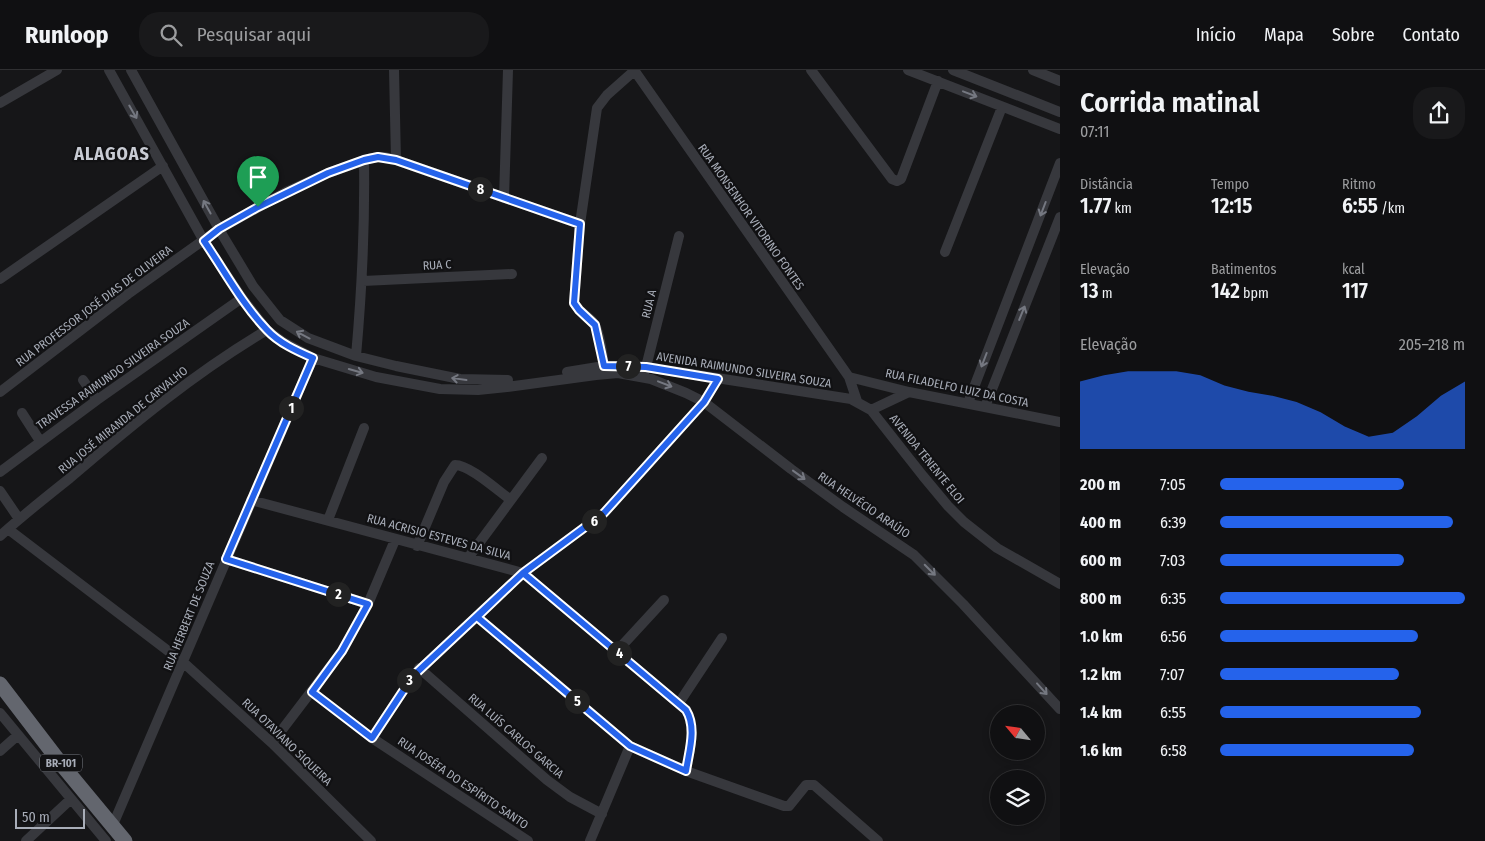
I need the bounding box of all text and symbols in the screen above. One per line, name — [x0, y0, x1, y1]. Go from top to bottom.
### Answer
search box — [139, 12, 489, 57]
text: Runloop — [25, 21, 109, 49]
icon: search — [157, 21, 185, 49]
text: Pesquisar aqui — [197, 23, 311, 46]
text: Início — [1196, 24, 1236, 46]
text: Mapa — [1264, 24, 1304, 46]
text: Sobre — [1332, 24, 1375, 46]
text: Contato — [1403, 24, 1460, 46]
text: Corrida matinal — [1080, 86, 1260, 119]
button: share — [1413, 87, 1465, 139]
one-way arrow — [961, 90, 977, 99]
one-way arrow — [128, 105, 138, 119]
text: 07:11 — [1080, 122, 1110, 141]
street label: RUA MONSENHOR VITORINO FONTES — [695, 141, 807, 293]
district label: ALAGOAS — [73, 143, 150, 165]
pin — [237, 156, 279, 207]
icon: arrive — [244, 163, 272, 191]
pin: 8 — [468, 176, 492, 202]
text: Distância — [1080, 176, 1133, 193]
text: Tempo — [1211, 176, 1249, 193]
text: Ritmo — [1342, 176, 1376, 193]
text: 8 — [477, 181, 484, 198]
text: 1.77 — [1080, 193, 1111, 219]
text: 12:15 — [1211, 193, 1252, 219]
text: 6:55 — [1342, 193, 1378, 219]
one-way arrow — [202, 200, 212, 215]
text: km — [1111, 200, 1132, 217]
text: /km — [1378, 200, 1405, 217]
one-way arrow — [1037, 201, 1046, 216]
street label: RUA PROFESSOR JOSÉ DIAS DE OLIVEIRA — [13, 241, 175, 369]
street label: RUA C — [422, 257, 452, 273]
text: Elevação — [1080, 261, 1130, 278]
text: Batimentos — [1211, 261, 1276, 278]
text: kcal — [1342, 261, 1365, 278]
text: 13 — [1080, 278, 1099, 304]
text: 142 — [1211, 278, 1240, 304]
text: 117 — [1342, 278, 1368, 304]
text: m — [1099, 285, 1113, 302]
text: bpm — [1240, 285, 1269, 302]
street label: RUA A — [639, 288, 659, 320]
one-way arrow — [1018, 306, 1027, 321]
street label: TRAVESSA RAIMUNDO SILVEIRA SOUZA — [34, 315, 193, 432]
one-way arrow — [296, 330, 311, 339]
text: Elevação — [1080, 335, 1137, 354]
text: 205–218 m — [1399, 335, 1465, 354]
street label: AVENIDA RAIMUNDO SILVEIRA SOUZA — [655, 349, 833, 391]
one-way arrow — [979, 352, 988, 367]
pin: 7 — [616, 354, 640, 378]
text: 7 — [626, 358, 631, 375]
street label: RUA JOSÉ MIRANDA DE CARVALHO — [55, 363, 190, 476]
one-way arrow — [348, 366, 364, 376]
street label: RUA FILADELFO LUIZ DA COSTA — [884, 366, 1031, 410]
one-way arrow — [451, 374, 467, 384]
one-way arrow — [657, 380, 673, 389]
pin: 1 — [278, 396, 304, 420]
text: 1 — [289, 400, 294, 417]
street label: AVENIDA TENENTE ELOI — [887, 412, 967, 506]
street label: RUA HELVÉCIO ARAÚJO — [815, 468, 913, 541]
one-way arrow — [792, 470, 806, 480]
text: 200 m — [1080, 475, 1120, 494]
text: 7:05 — [1160, 475, 1186, 494]
pin: 6 — [582, 508, 606, 534]
street label: RUA ACRISIO ESTEVES DA SILVA — [365, 511, 513, 563]
text: 6 — [591, 513, 598, 530]
text: 400 m — [1080, 513, 1121, 532]
text: 6:39 — [1160, 513, 1186, 532]
text: 600 m — [1080, 551, 1121, 570]
text: 7:03 — [1160, 551, 1185, 570]
street label: RUA HERBERT DE SOUZA — [161, 559, 218, 673]
one-way arrow — [924, 564, 937, 576]
pin: 2 — [326, 582, 350, 606]
text: 2 — [335, 586, 342, 603]
text: 800 m — [1080, 589, 1121, 608]
text: 6:35 — [1160, 589, 1186, 608]
text: 1.0 km — [1080, 627, 1123, 646]
text: 6:56 — [1160, 627, 1187, 646]
pin: 4 — [606, 640, 632, 666]
text: 4 — [616, 645, 623, 662]
text: 1.2 km — [1080, 665, 1122, 684]
text: 7:07 — [1160, 665, 1184, 684]
pin: 3 — [396, 668, 422, 692]
text: 3 — [406, 672, 413, 689]
one-way arrow — [1036, 682, 1047, 695]
pin: 5 — [564, 688, 590, 714]
street label: RUA LUÍS CARLOS GARCIA — [465, 690, 568, 782]
text: 5 — [574, 693, 581, 710]
street label: RUA OTAVIANO SIQUEIRA — [239, 696, 335, 789]
text: 1.4 km — [1080, 703, 1122, 722]
text: 6:55 — [1160, 703, 1186, 722]
north arrow — [990, 705, 1045, 760]
map controls — [990, 705, 1045, 825]
street label: RUA JOSÉFA DO ESPÍRITO SANTO — [395, 733, 531, 832]
text: 1.6 km — [1080, 741, 1122, 760]
text: 6:58 — [1160, 741, 1187, 760]
road number: BR-101 — [40, 754, 82, 771]
button: layers — [990, 770, 1045, 825]
scale bar — [15, 806, 85, 829]
text: 50 m — [22, 809, 50, 826]

